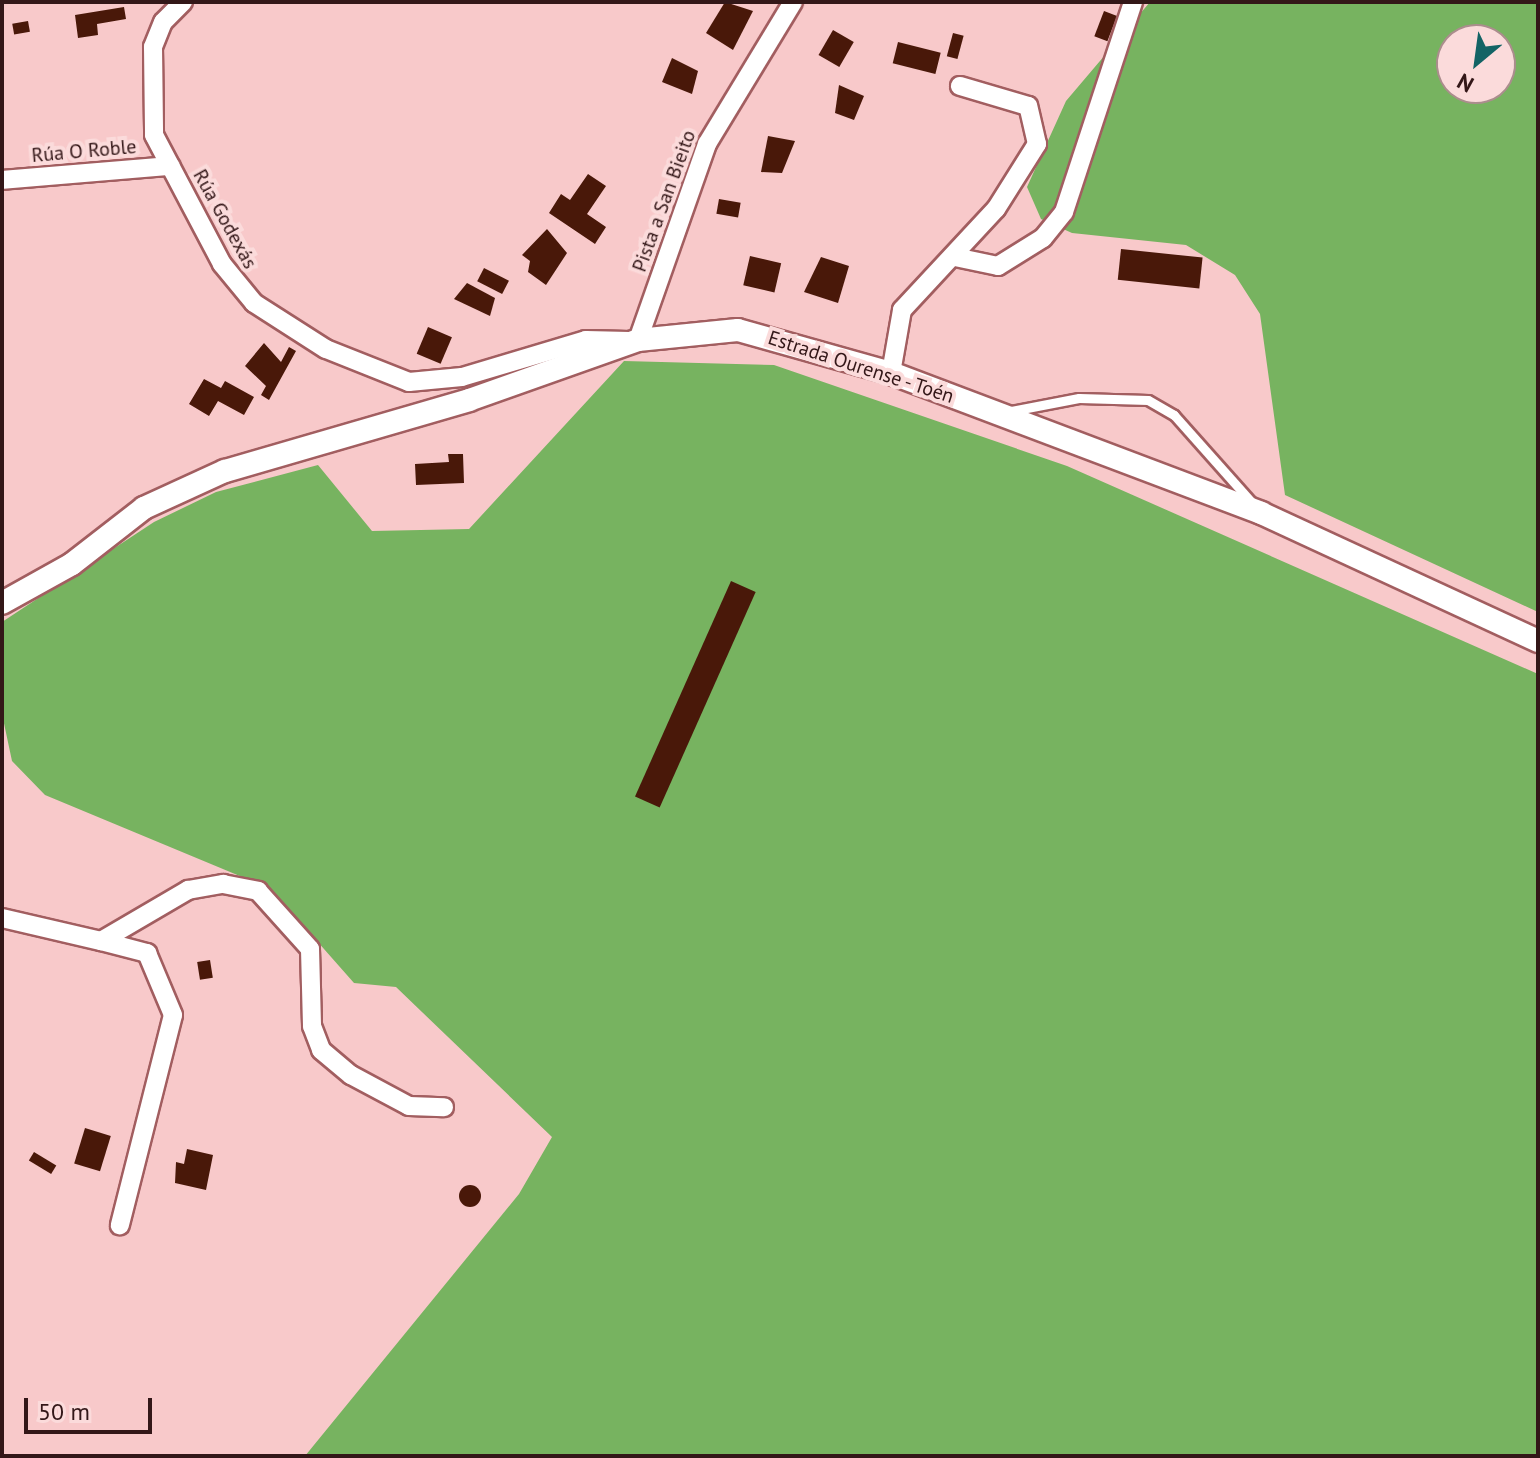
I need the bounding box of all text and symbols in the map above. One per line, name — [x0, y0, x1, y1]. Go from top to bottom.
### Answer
north arrow — [1436, 24, 1516, 104]
text: N — [1452, 67, 1478, 99]
street label: Pista a San Bieito — [627, 127, 701, 275]
street label: Rúa O Roble — [31, 134, 137, 168]
street label: Rúa Godexás — [188, 165, 262, 273]
street label: Estrada Ourense - Toén — [763, 325, 959, 409]
scale bar — [28, 1382, 156, 1432]
text: 50 m — [38, 1396, 90, 1427]

